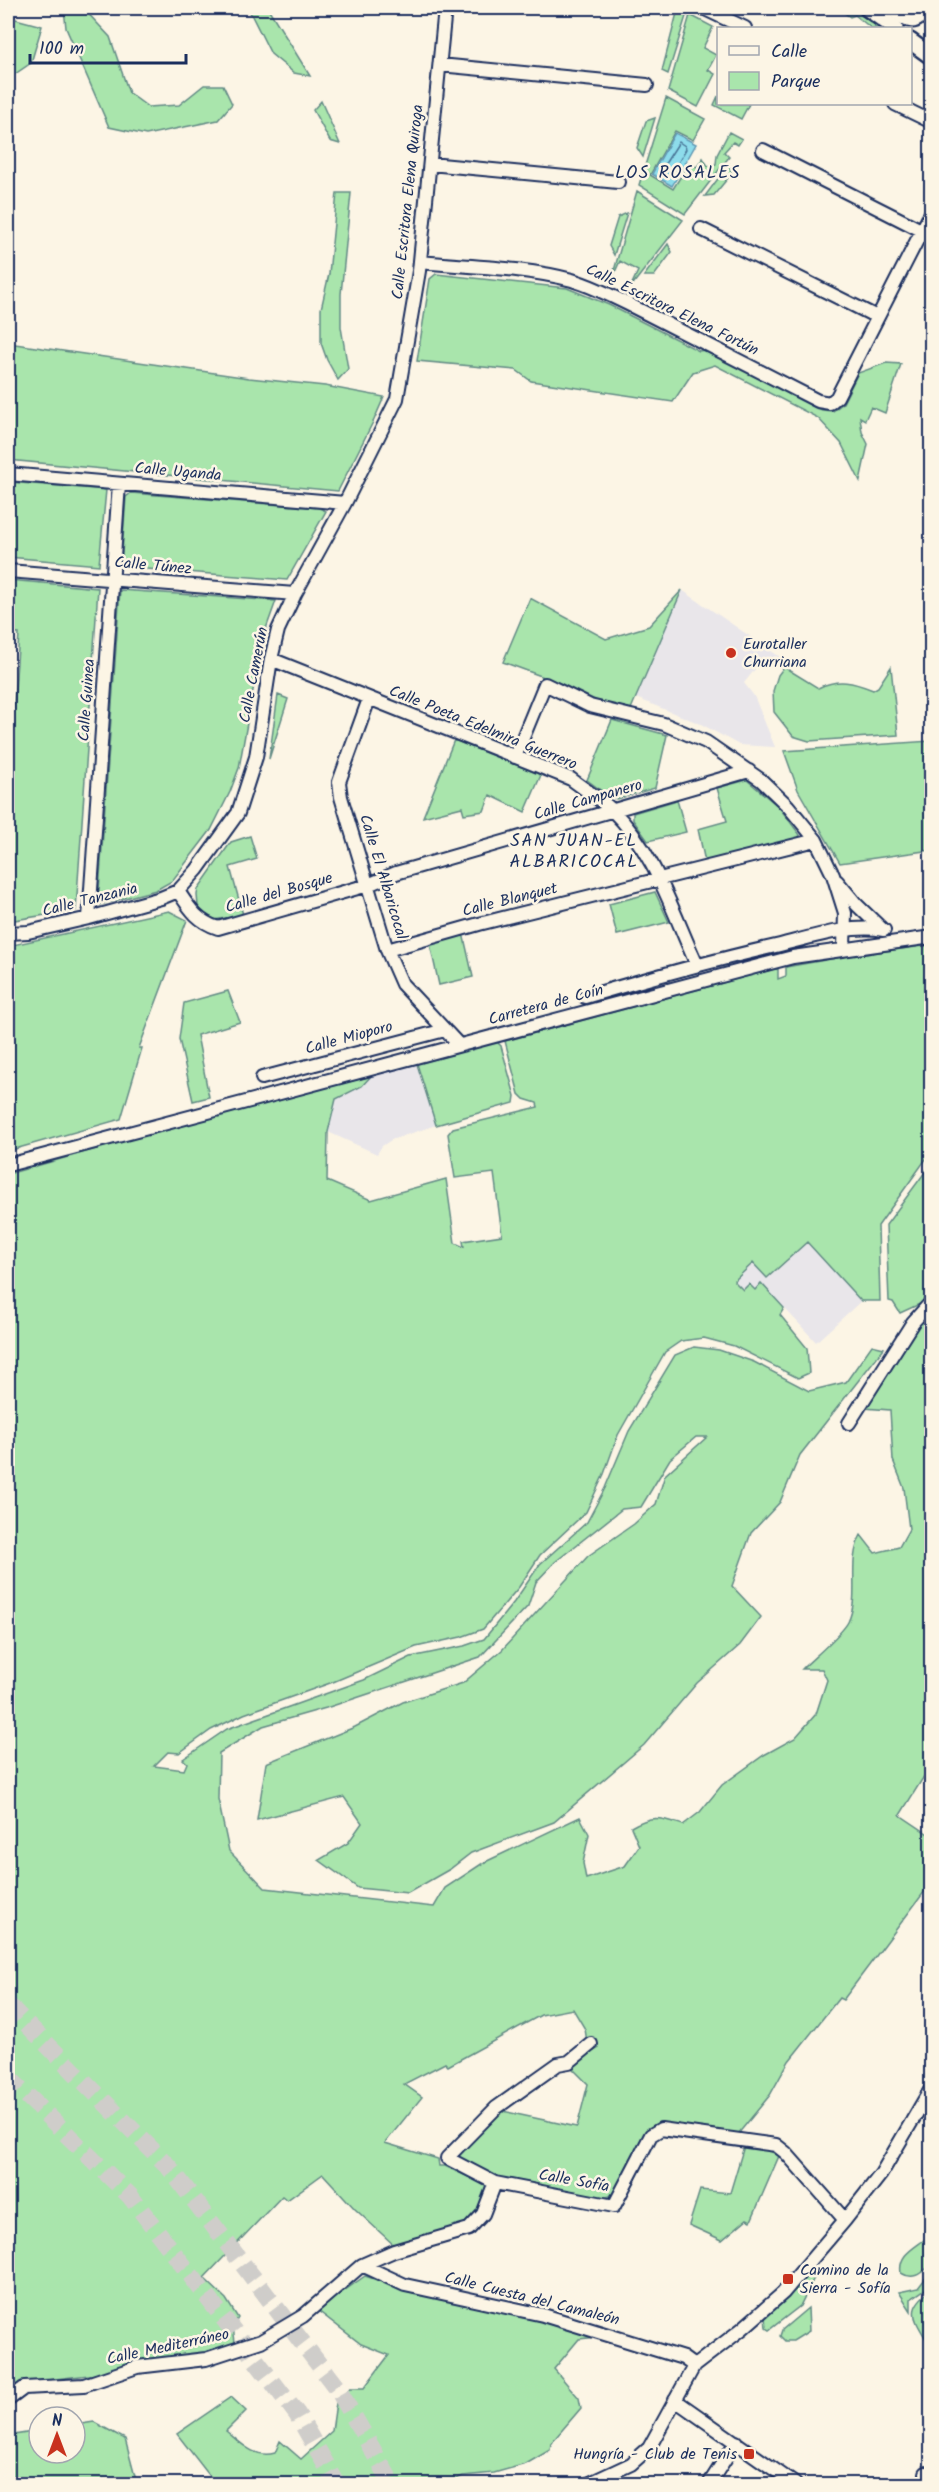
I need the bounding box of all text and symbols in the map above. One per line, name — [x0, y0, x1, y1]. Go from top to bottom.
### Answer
scale bar — [30, 27, 186, 65]
legend — [717, 27, 912, 105]
text: 100 m — [39, 35, 84, 64]
text: Calle — [771, 38, 807, 67]
text: Parque — [771, 68, 820, 97]
street label: Calle Escritora Elena Quiroga — [385, 103, 431, 301]
district label: LOS ROSALES — [615, 159, 741, 188]
street label: Calle Escritora Elena Fortún — [581, 257, 763, 363]
street label: Calle Uganda — [133, 456, 223, 488]
street label: Calle Túnez — [113, 550, 193, 582]
street label: Calle Camerún — [232, 625, 276, 725]
place label: Eurotaller Churriana — [743, 632, 808, 675]
marker: Eurotaller Churriana — [724, 646, 738, 660]
street label: Calle Guinea — [72, 658, 102, 742]
street label: Calle Poeta Edelmira Guerrero — [385, 679, 581, 777]
street label: Calle Campanero — [531, 773, 645, 827]
street label: Calle El Albaricocal — [352, 811, 414, 943]
district label: SAN JUAN-EL ALBARICOCAL — [509, 827, 639, 877]
street label: Calle del Bosque — [222, 866, 336, 920]
street label: Calle Tanzania — [40, 876, 140, 924]
street label: Calle Blanquet — [460, 876, 561, 924]
street label: Carretera de Coín — [486, 978, 606, 1032]
street label: Calle Mioporo — [302, 1014, 396, 1062]
street label: Calle Sofía — [537, 2162, 611, 2200]
place label: Camino de la Sierra - Sofía — [800, 2258, 891, 2301]
street label: Calle Cuesta del Camaleón — [442, 2265, 622, 2333]
marker: Camino de la Sierra - Sofía — [781, 2272, 795, 2286]
street label: Calle Mediterráneo — [104, 2322, 232, 2372]
north arrow — [27, 2405, 87, 2465]
text: N — [52, 2409, 62, 2434]
place label: Hungría - Club de Tenis — [573, 2442, 737, 2467]
marker: Hungría - Club de Tenis — [742, 2447, 756, 2461]

